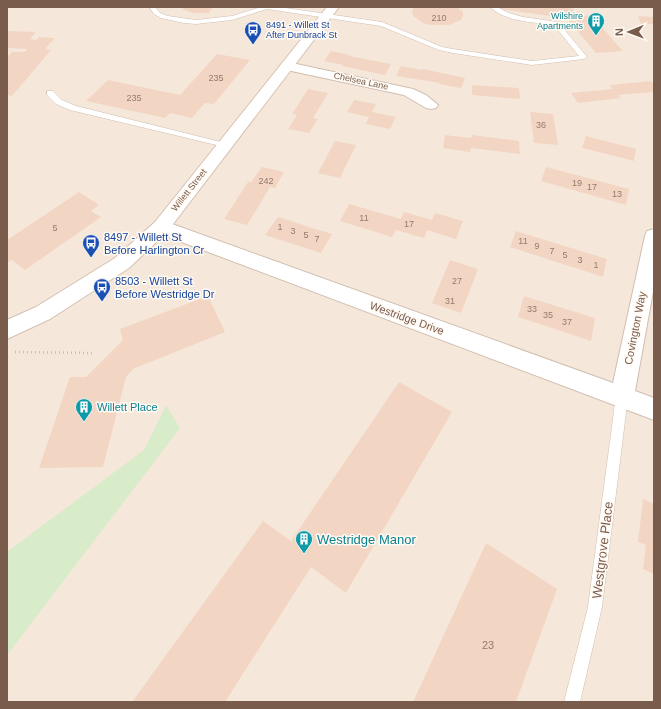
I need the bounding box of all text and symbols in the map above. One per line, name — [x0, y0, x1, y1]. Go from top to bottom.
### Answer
place label: Wilshire Apartments — [537, 11, 583, 31]
building icon: Wilshire Apartments — [586, 11, 606, 36]
north arrow — [609, 12, 649, 52]
house number: 210 — [431, 13, 447, 23]
bus stop icon: 8491 - Willett St After Dunbrack St — [243, 20, 263, 45]
place label: 8491 - Willett St After Dunbrack St — [266, 20, 338, 40]
text: N — [613, 28, 625, 36]
street label: Chelsea Lane — [333, 70, 389, 92]
house number: 235 — [208, 73, 224, 83]
house number: 235 — [126, 93, 142, 103]
house number: 36 — [536, 120, 546, 130]
street label: Willett Street — [169, 166, 209, 213]
house number: 242 — [258, 176, 274, 186]
house number: 19 — [572, 178, 582, 188]
house number: 17 — [587, 182, 597, 192]
house number: 13 — [612, 189, 622, 199]
house number: 11 — [359, 213, 369, 223]
house number: 17 — [404, 219, 414, 229]
house number: 1 — [277, 222, 283, 232]
house number: 5 — [52, 223, 58, 233]
house number: 3 — [290, 226, 296, 236]
house number: 5 — [303, 230, 309, 240]
place label: 8497 - Willett St Before Harlington Cr — [104, 231, 205, 256]
bus stop icon: 8497 - Willett St Before Harlington Cr — [81, 233, 101, 258]
house number: 7 — [314, 234, 320, 244]
house number: 11 — [518, 236, 528, 246]
house number: 9 — [534, 241, 540, 251]
house number: 7 — [549, 246, 555, 256]
house number: 5 — [562, 250, 568, 260]
house number: 3 — [577, 255, 583, 265]
house number: 1 — [593, 260, 599, 270]
place label: 8503 - Willett St Before Westridge Dr — [115, 275, 215, 300]
house number: 27 — [452, 276, 462, 286]
bus stop icon: 8503 - Willett St Before Westridge Dr — [92, 277, 112, 302]
street label: Covington Way — [622, 290, 648, 366]
house number: 31 — [445, 296, 455, 306]
street label: Westridge Drive — [368, 299, 446, 337]
house number: 33 — [527, 304, 537, 314]
house number: 35 — [543, 310, 553, 320]
house number: 37 — [562, 317, 572, 327]
building icon: Willett Place — [74, 397, 94, 422]
place label: Willett Place — [97, 401, 158, 413]
street label: Westgrove Place — [589, 500, 616, 600]
building icon: Westridge Manor — [294, 529, 314, 554]
place label: Westridge Manor — [317, 532, 416, 547]
house number: 23 — [482, 639, 494, 651]

